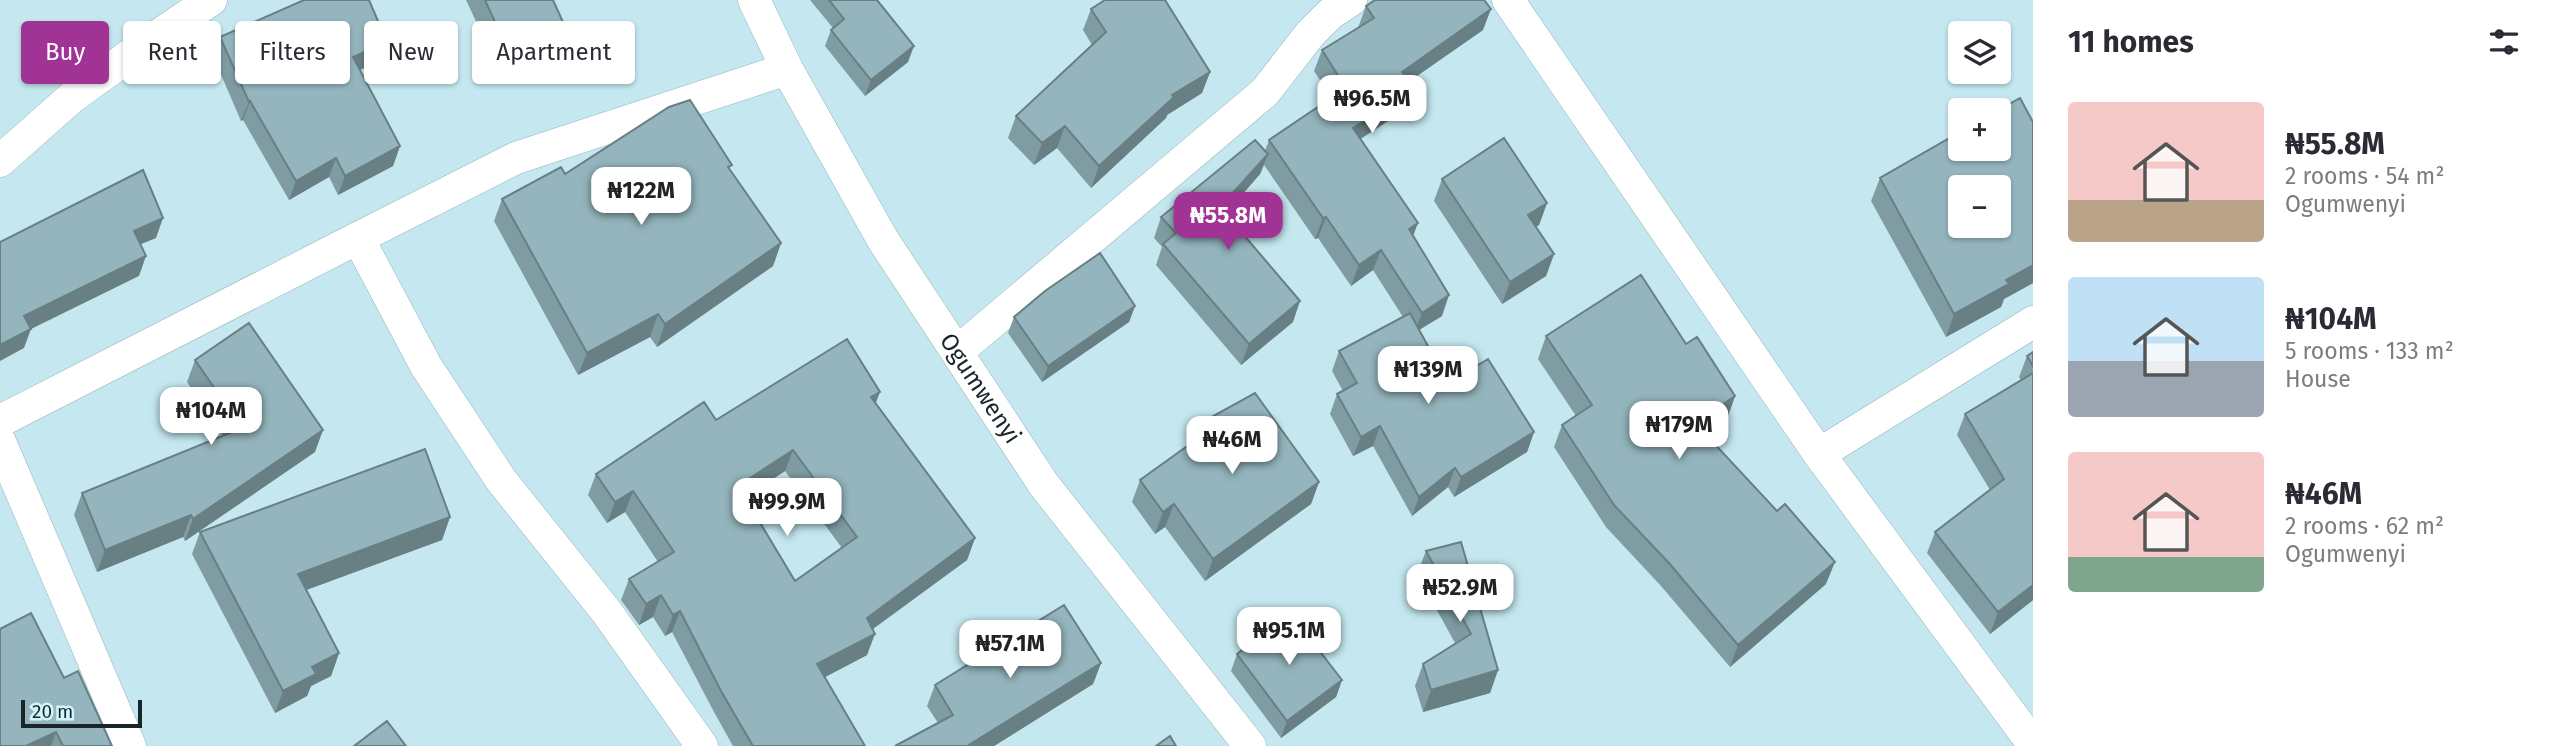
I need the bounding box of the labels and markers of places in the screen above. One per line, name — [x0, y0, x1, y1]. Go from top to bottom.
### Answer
pin: ₦96.5M — [1315, 76, 1429, 135]
pin: ₦122M — [592, 168, 690, 227]
pin: ₦55.8M — [1171, 192, 1285, 252]
pin: ₦139M — [1379, 346, 1477, 406]
pin: ₦104M — [162, 388, 260, 447]
pin: ₦179M — [1630, 402, 1728, 461]
pin: ₦46M — [1191, 416, 1273, 476]
pin: ₦99.9M — [730, 478, 844, 538]
pin: ₦52.9M — [1403, 564, 1517, 624]
pin: ₦95.1M — [1232, 608, 1346, 667]
pin: ₦57.1M — [953, 620, 1067, 680]

